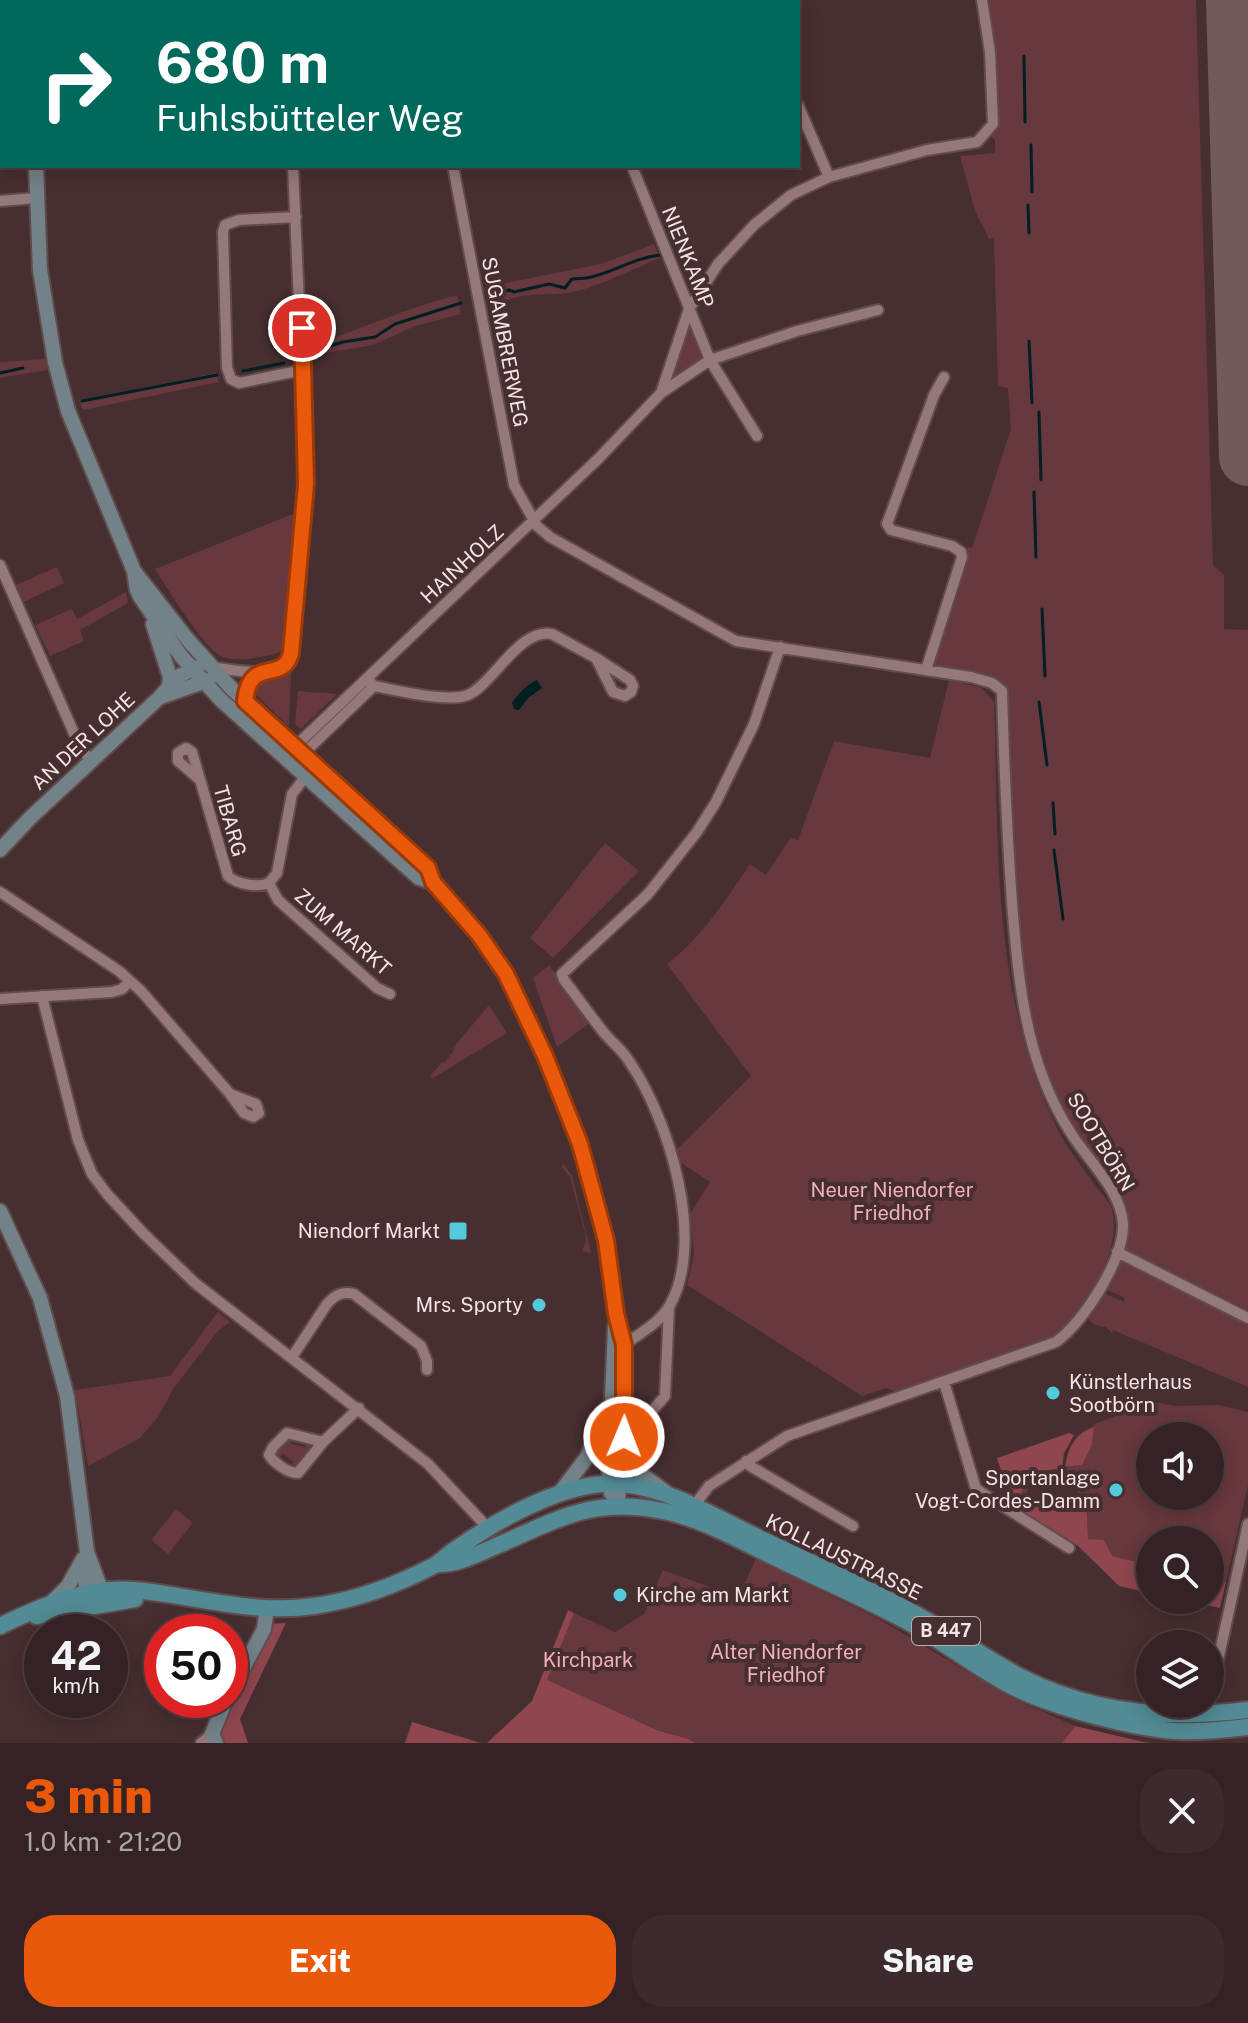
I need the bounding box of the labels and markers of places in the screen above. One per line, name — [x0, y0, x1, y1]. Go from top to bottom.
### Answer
pin — [268, 294, 336, 362]
place label: Niendorf Markt — [298, 1219, 440, 1243]
marker: Niendorf Markt — [447, 1220, 469, 1242]
place label: Mrs. Sporty — [416, 1293, 523, 1317]
marker: Mrs. Sporty — [530, 1296, 548, 1314]
place label: Künstlerhaus Sootbörn — [1069, 1370, 1192, 1417]
marker: Künstlerhaus Sootbörn — [1044, 1384, 1062, 1402]
place label: Sportanlage Vogt-Cordes-Damm — [915, 1466, 1100, 1513]
marker: Sportanlage Vogt-Cordes-Damm — [1107, 1481, 1125, 1499]
place label: Kirche am Markt — [636, 1583, 789, 1607]
marker: Kirche am Markt — [611, 1586, 629, 1604]

